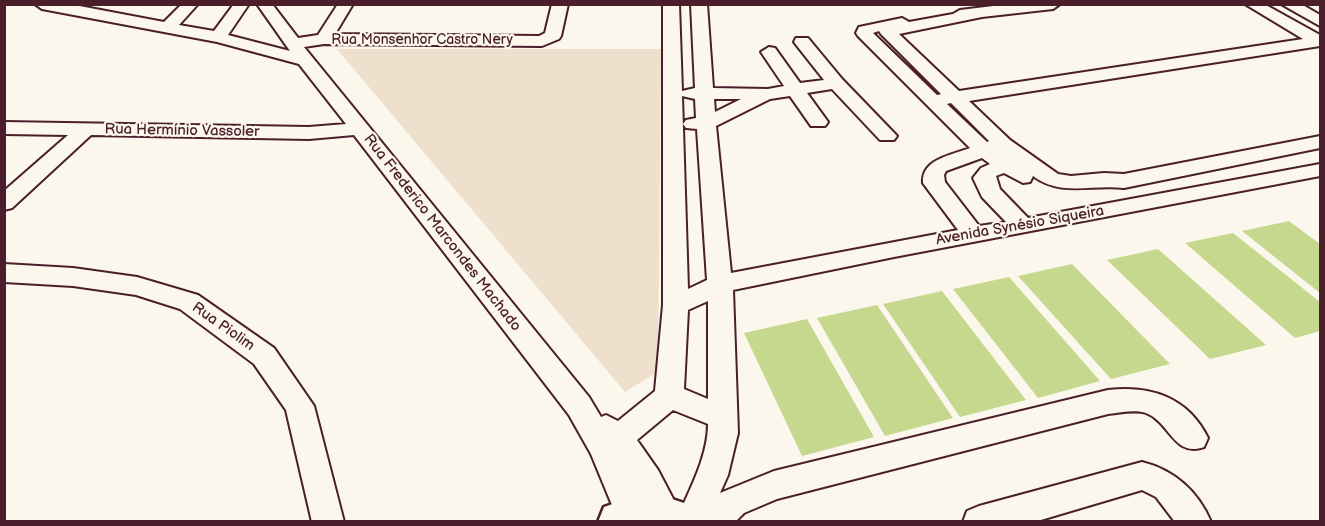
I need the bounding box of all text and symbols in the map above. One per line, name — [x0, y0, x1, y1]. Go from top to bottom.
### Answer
street label: Rua Monsenhor Castro Nery — [331, 32, 513, 48]
street label: Rua Hermínio Vassoler — [104, 121, 260, 141]
street label: Rua Frederico Marcondes Machado — [359, 131, 525, 335]
street label: Avenida Synésio Siqueira — [935, 202, 1105, 250]
street label: Rua Piolim — [188, 299, 258, 355]

